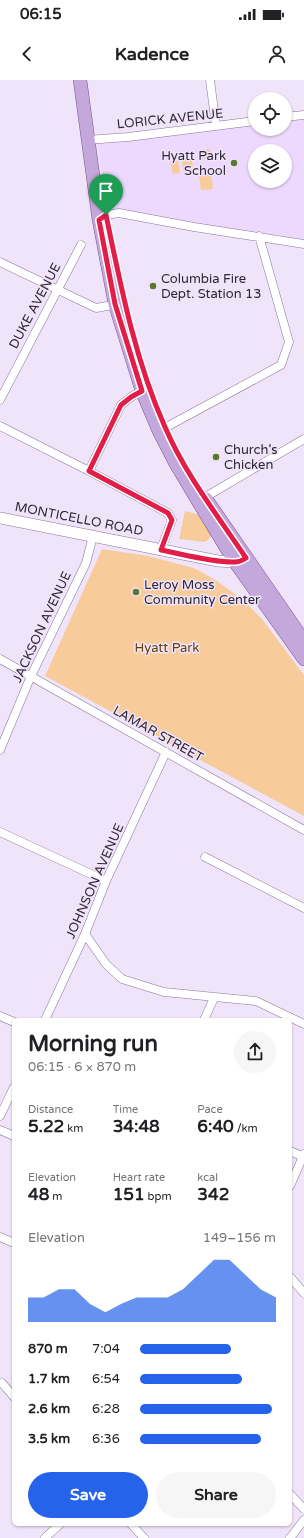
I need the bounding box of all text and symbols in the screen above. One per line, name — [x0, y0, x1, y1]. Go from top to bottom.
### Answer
text: 06:15 — [20, 5, 62, 23]
icon: back — [16, 43, 38, 65]
text: Kadence — [115, 43, 189, 65]
icon: person — [266, 43, 288, 65]
map controls — [248, 92, 292, 188]
button: locate — [248, 92, 292, 136]
street label: LORICK AVENUE — [116, 105, 224, 133]
button: layers — [248, 144, 292, 188]
place label: Hyatt Park School — [161, 148, 226, 179]
marker: Hyatt Park School — [229, 158, 239, 168]
pin — [89, 174, 123, 215]
icon: arrive — [95, 180, 117, 202]
street label: DUKE AVENUE — [6, 260, 64, 352]
place label: Columbia Fire Dept. Station 13 — [161, 271, 261, 302]
marker: Columbia Fire Dept. Station 13 — [148, 281, 158, 291]
place label: Church's Chicken — [224, 442, 278, 473]
marker: Church's Chicken — [211, 452, 221, 462]
street label: MONTICELLO ROAD — [13, 499, 145, 539]
street label: JACKSON AVENUE — [9, 569, 75, 685]
place label: Leroy Moss Community Center — [144, 577, 260, 608]
marker: Leroy Moss Community Center — [131, 587, 141, 597]
park label: Hyatt Park — [135, 640, 199, 656]
street label: LAMAR STREET — [110, 703, 206, 766]
street label: JOHNSON AVENUE — [62, 821, 128, 941]
text: Morning run — [28, 1031, 158, 1057]
button: share — [234, 1031, 276, 1073]
text: 06:15 · 6 × 870 m — [28, 1059, 136, 1075]
text: Distance — [28, 1103, 73, 1116]
text: Time — [113, 1103, 138, 1116]
text: Pace — [197, 1103, 223, 1116]
text: 5.22 — [28, 1116, 64, 1137]
text: 34:48 — [113, 1116, 160, 1137]
text: 6:40 — [197, 1116, 234, 1137]
text: km — [64, 1122, 83, 1135]
text: /km — [234, 1122, 258, 1135]
text: Elevation — [28, 1171, 76, 1184]
text: Heart rate — [113, 1171, 165, 1184]
text: kcal — [197, 1171, 218, 1184]
text: 48 — [28, 1184, 49, 1205]
text: 151 — [113, 1184, 145, 1205]
text: 342 — [197, 1184, 229, 1205]
text: m — [49, 1190, 62, 1203]
text: bpm — [145, 1190, 172, 1203]
text: Elevation — [28, 1230, 85, 1246]
text: 149–156 m — [203, 1230, 276, 1246]
text: 870 m — [28, 1341, 68, 1357]
text: 7:04 — [92, 1341, 120, 1357]
text: 1.7 km — [28, 1371, 70, 1387]
text: 6:54 — [92, 1371, 120, 1387]
text: 2.6 km — [28, 1401, 70, 1417]
text: 6:28 — [92, 1401, 120, 1417]
text: 3.5 km — [28, 1431, 70, 1447]
text: 6:36 — [92, 1431, 120, 1447]
button: Save — [28, 1472, 148, 1518]
button: Share — [156, 1472, 276, 1518]

